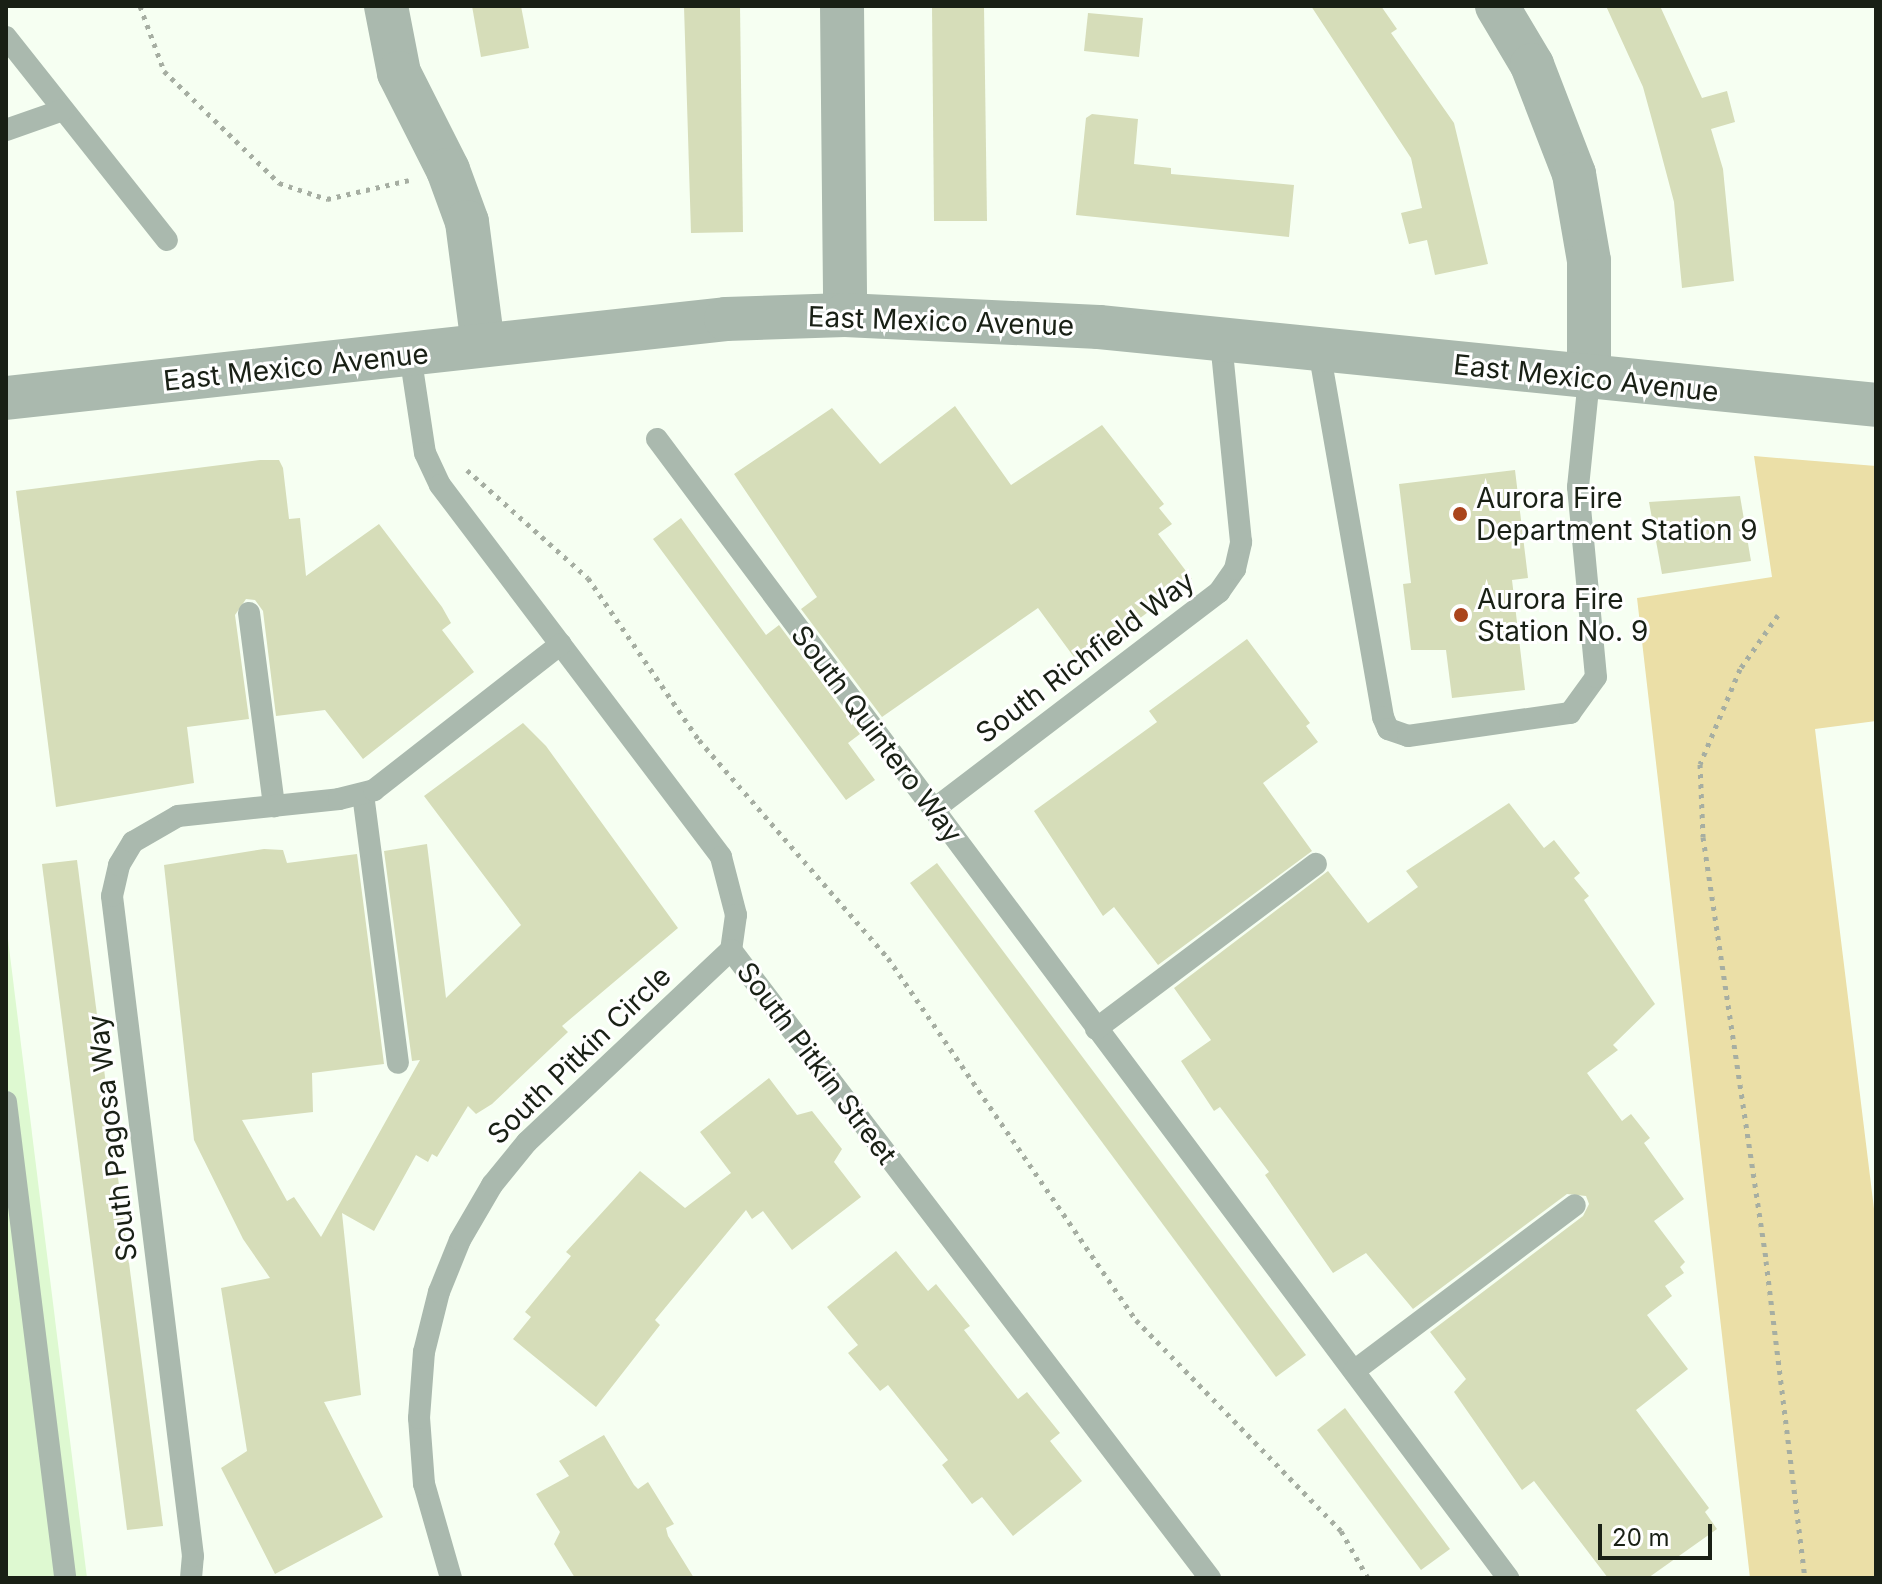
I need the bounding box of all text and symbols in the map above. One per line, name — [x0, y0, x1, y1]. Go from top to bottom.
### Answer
street label: East Mexico Avenue — [807, 300, 1075, 342]
street label: East Mexico Avenue — [162, 336, 430, 398]
street label: East Mexico Avenue — [1452, 347, 1720, 409]
place label: Aurora Fire Department Station 9 — [1476, 481, 1758, 547]
marker: Aurora Fire Department Station 9 — [1451, 505, 1469, 523]
street label: South Richfield Way — [969, 564, 1201, 750]
place label: Aurora Fire Station No. 9 — [1477, 582, 1648, 648]
marker: Aurora Fire Station No. 9 — [1452, 606, 1470, 624]
street label: South Quintero Way — [784, 619, 970, 849]
street label: South Pitkin Street — [730, 955, 904, 1171]
street label: South Pitkin Circle — [480, 959, 678, 1151]
street label: South Pagosa Way — [80, 1013, 144, 1263]
scale bar — [1602, 1508, 1716, 1558]
text: 20 m — [1612, 1523, 1670, 1552]

